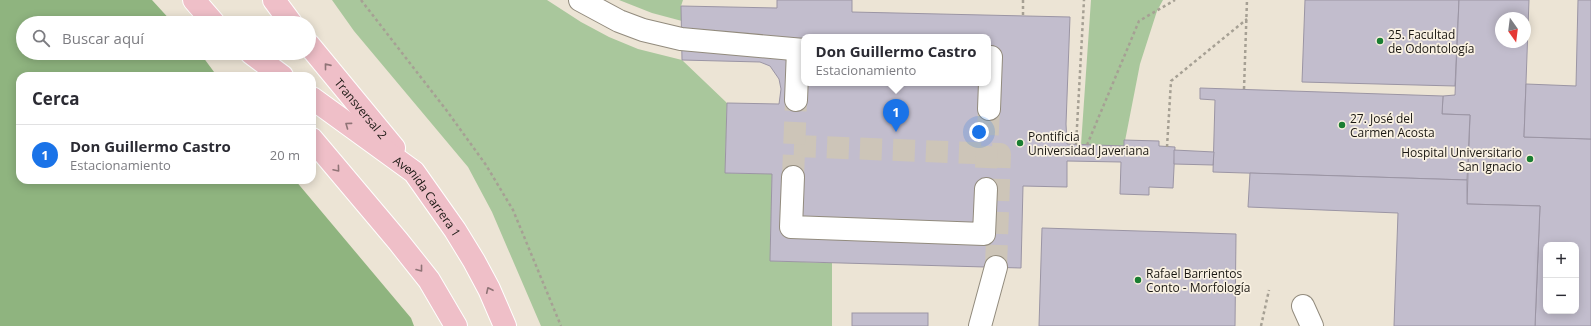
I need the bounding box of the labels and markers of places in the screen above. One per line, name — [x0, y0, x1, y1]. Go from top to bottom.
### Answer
place label: 25. Facultad de Odontología — [1388, 26, 1474, 57]
marker: 25. Facultad de Odontología — [1375, 36, 1385, 46]
pin: 1 — [883, 99, 909, 132]
place label: 27. José del Carmen Acosta — [1350, 110, 1435, 141]
marker: 27. José del Carmen Acosta — [1337, 120, 1347, 130]
place label: Pontificia Universidad Javeriana — [1028, 128, 1149, 159]
marker: Pontificia Universidad Javeriana — [1015, 138, 1025, 148]
place label: Hospital Universitario San Ignacio — [1401, 144, 1522, 175]
marker: Hospital Universitario San Ignacio — [1525, 154, 1535, 164]
place label: Rafael Barrientos Conto - Morfología — [1146, 265, 1250, 296]
marker: Rafael Barrientos Conto - Morfología — [1133, 275, 1143, 285]

